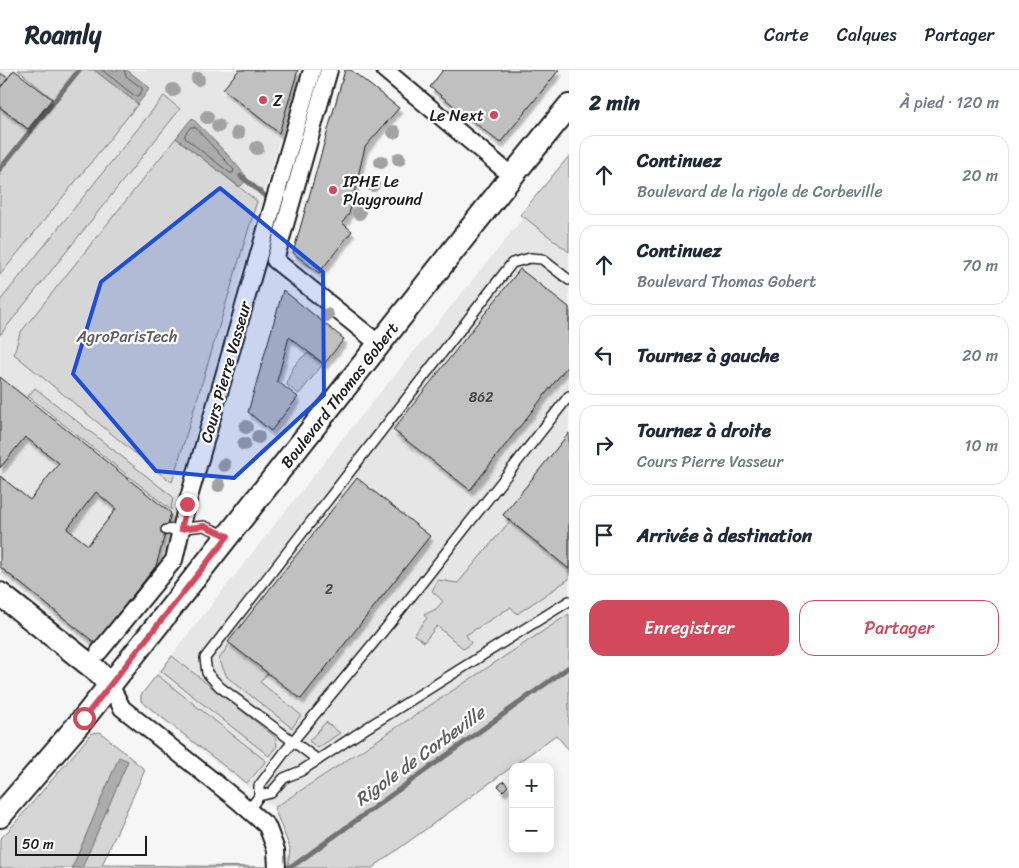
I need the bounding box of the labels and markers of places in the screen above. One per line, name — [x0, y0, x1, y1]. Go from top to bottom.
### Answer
place label: Z — [273, 86, 283, 115]
marker: Z — [257, 94, 269, 106]
place label: Le Next — [430, 101, 484, 130]
marker: Le Next — [488, 109, 500, 121]
place label: IPHE Le Playground — [342, 167, 424, 214]
marker: IPHE Le Playground — [327, 184, 339, 196]

